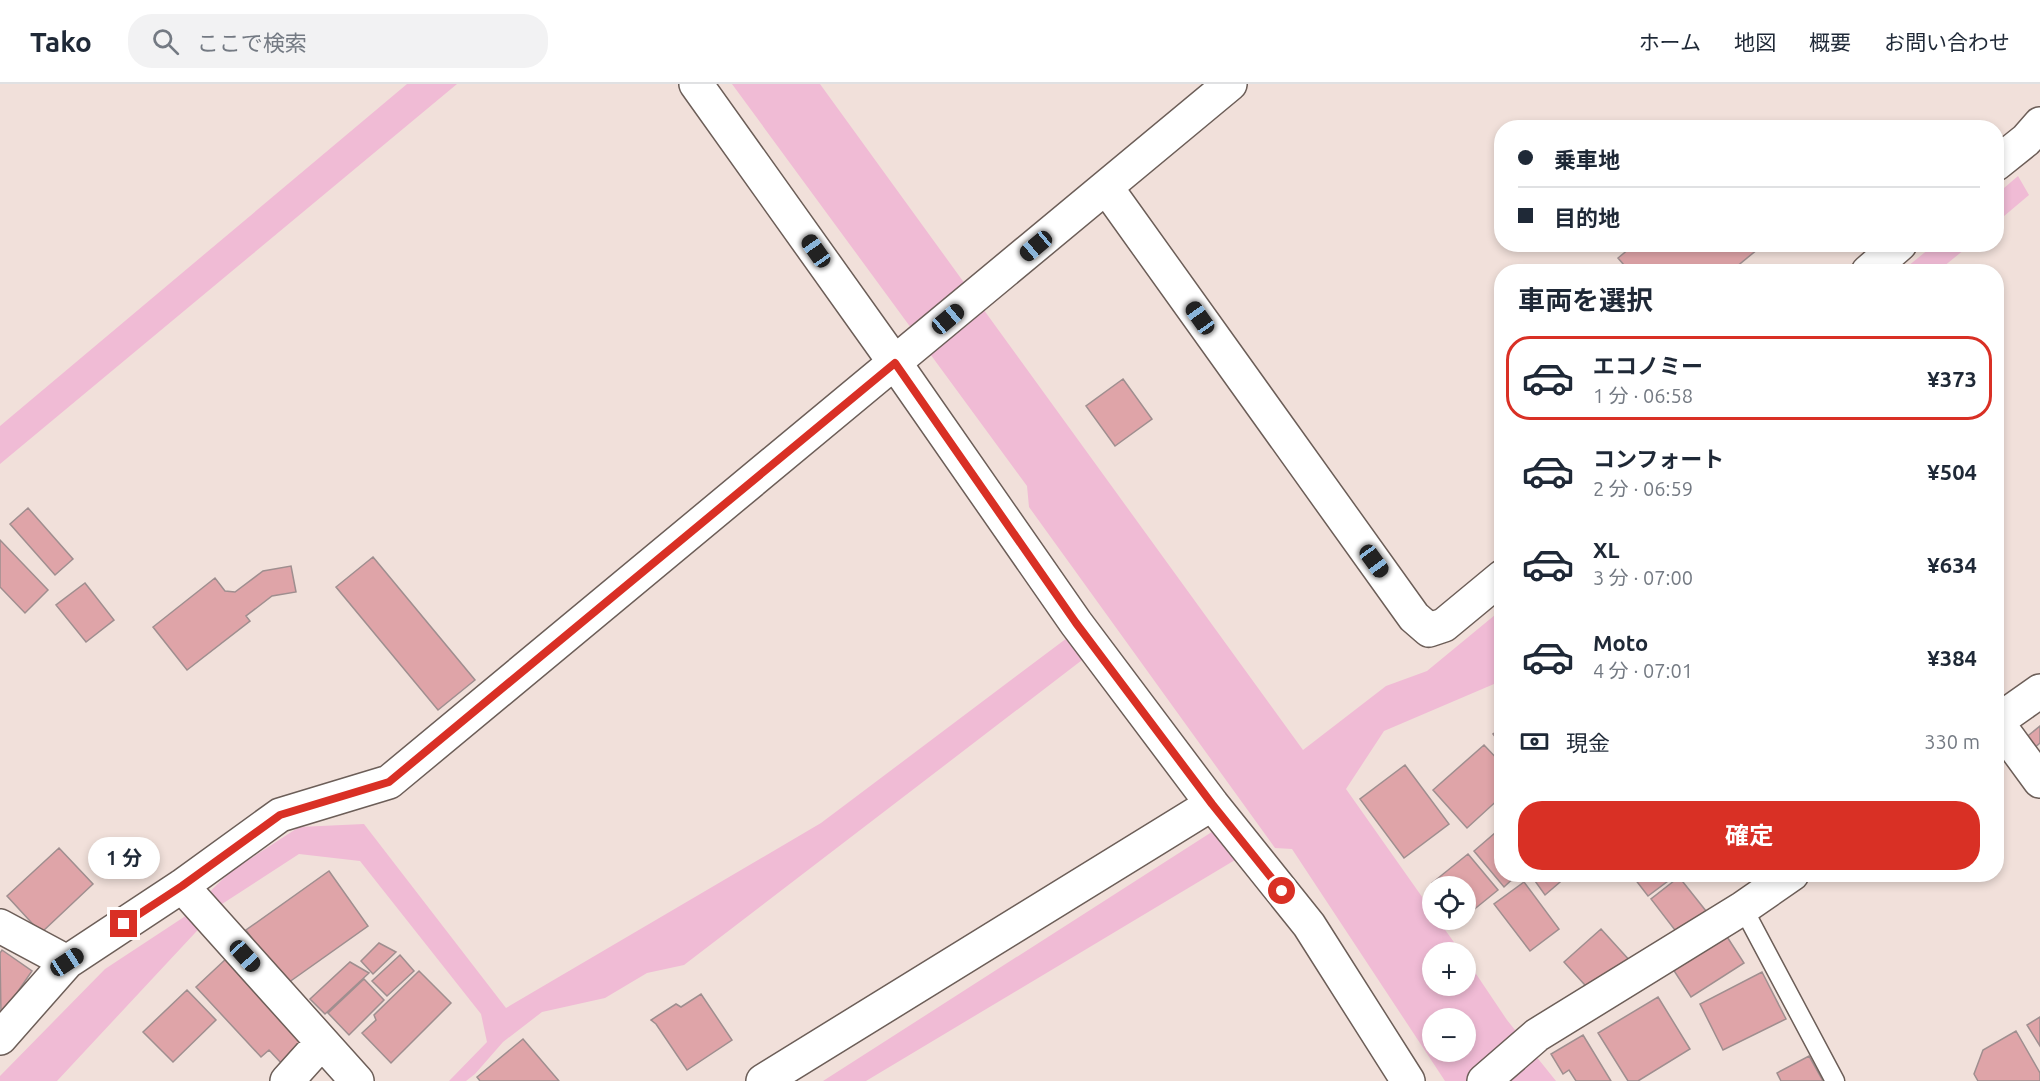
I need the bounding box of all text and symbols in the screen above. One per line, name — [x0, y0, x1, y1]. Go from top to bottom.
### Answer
search box — [128, 14, 548, 68]
icon: search — [149, 25, 182, 58]
text: Tako — [30, 26, 92, 57]
text: ここで検索 — [197, 30, 307, 55]
text: ホーム — [1639, 30, 1701, 54]
text: 地図 — [1734, 30, 1776, 54]
text: 概要 — [1809, 30, 1851, 54]
text: お問い合わせ — [1884, 30, 2010, 54]
text: 乗車地 — [1554, 147, 1620, 172]
text: 目的地 — [1554, 205, 1620, 230]
car — [1016, 228, 1056, 264]
car — [798, 231, 834, 271]
text: 車両を選択 — [1518, 285, 1653, 315]
car — [1182, 298, 1218, 338]
car — [928, 301, 968, 337]
icon: car — [1521, 351, 1575, 405]
text: エコノミー — [1593, 353, 1703, 378]
text: ¥373 — [1927, 366, 1977, 391]
text: 1 分 · 06:58 — [1593, 384, 1693, 407]
icon: car — [1521, 444, 1575, 498]
text: コンフォート — [1593, 446, 1724, 471]
text: ¥504 — [1927, 459, 1977, 484]
text: 2 分 · 06:59 — [1593, 477, 1693, 500]
icon: car — [1521, 537, 1575, 591]
text: XL — [1593, 537, 1620, 562]
car — [1356, 541, 1392, 581]
text: ¥634 — [1927, 552, 1977, 577]
text: 3 分 · 07:00 — [1593, 566, 1693, 589]
icon: car — [1521, 630, 1575, 684]
text: Moto — [1593, 630, 1648, 655]
text: ¥384 — [1927, 645, 1977, 670]
text: 4 分 · 07:01 — [1593, 659, 1693, 682]
icon: cash — [1518, 725, 1551, 758]
text: 現金 — [1566, 730, 1610, 755]
text: 330 m — [1924, 730, 1980, 753]
button: 確定 — [1518, 801, 1980, 870]
callout: 1 分 — [88, 837, 160, 879]
text: 1 分 — [106, 846, 142, 869]
map controls — [1422, 876, 1476, 1062]
button: locate — [1422, 876, 1476, 930]
route start — [1268, 877, 1295, 904]
route end — [110, 910, 137, 937]
car — [226, 937, 264, 975]
button: + — [1422, 942, 1476, 996]
car — [47, 945, 87, 979]
button: − — [1422, 1008, 1476, 1062]

